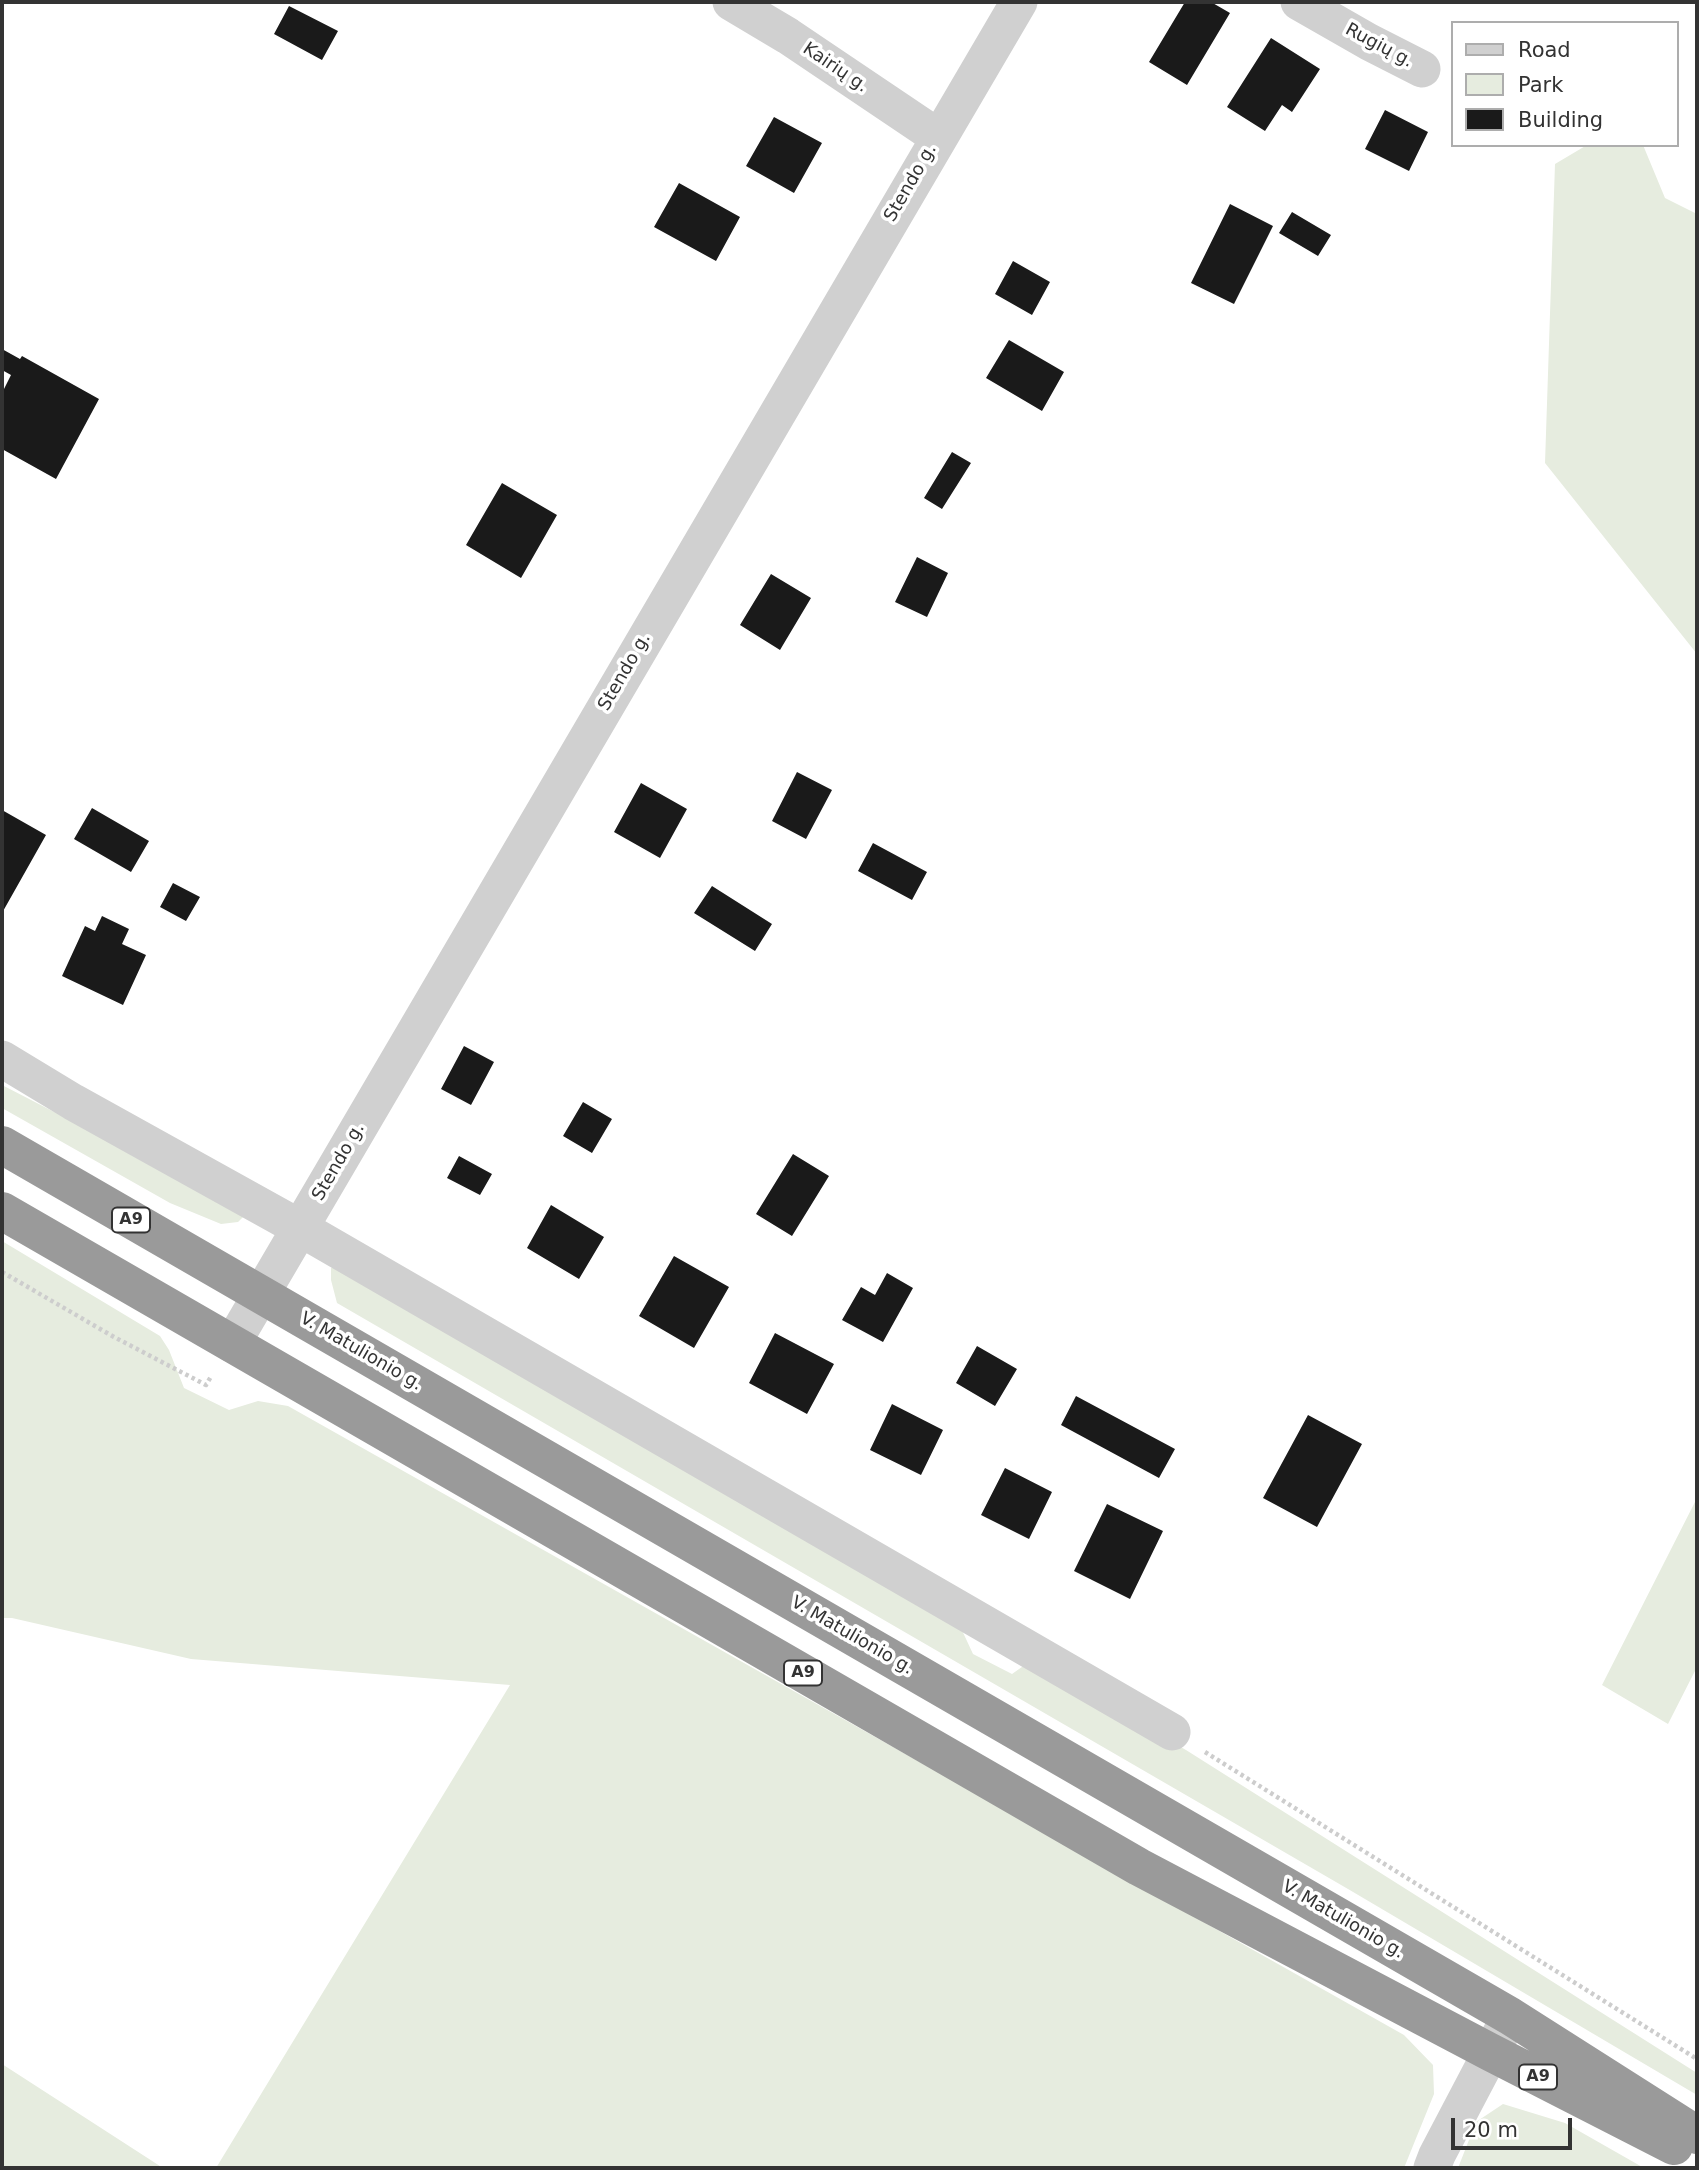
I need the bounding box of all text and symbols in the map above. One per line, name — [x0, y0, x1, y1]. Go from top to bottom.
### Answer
street label: Rugių g. — [1341, 19, 1417, 73]
legend — [1450, 21, 1678, 147]
street label: Kairių g. — [798, 38, 872, 98]
text: Road — [1518, 38, 1571, 62]
text: Park — [1518, 73, 1563, 97]
text: Building — [1518, 108, 1603, 132]
street label: Stendo g. — [880, 140, 942, 226]
street label: Stendo g. — [594, 629, 656, 715]
street label: Stendo g. — [308, 1119, 370, 1205]
road number: A9 — [112, 1208, 150, 1232]
street label: V. Matulionio g. — [296, 1308, 426, 1396]
street label: V. Matulionio g. — [787, 1592, 917, 1680]
road number: A9 — [784, 1660, 822, 1686]
street label: V. Matulionio g. — [1278, 1876, 1408, 1964]
road number: A9 — [1519, 2064, 1557, 2090]
scale bar — [1454, 2104, 1575, 2148]
text: 20 m — [1464, 2118, 1518, 2142]

